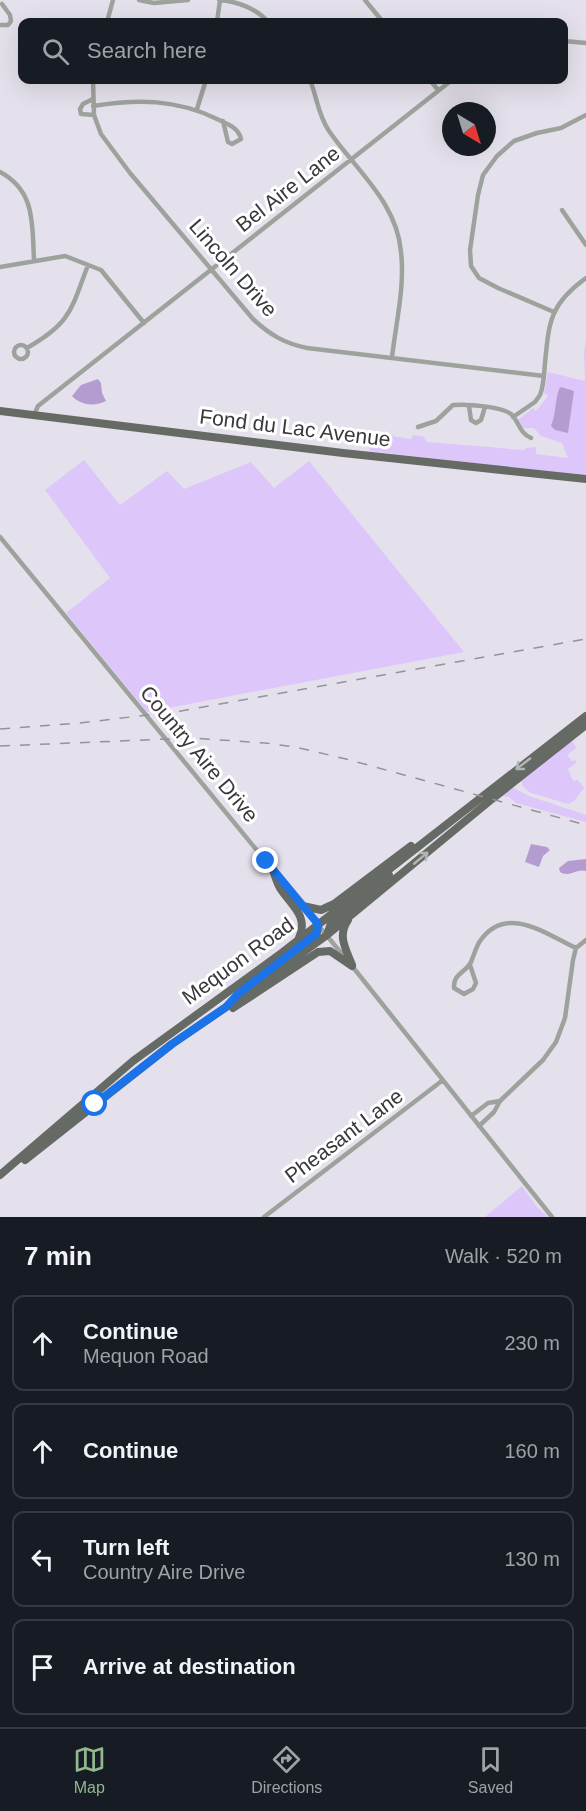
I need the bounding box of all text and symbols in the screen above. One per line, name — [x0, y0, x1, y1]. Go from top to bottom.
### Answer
search box — [18, 18, 568, 84]
icon: search — [39, 35, 72, 68]
text: Search here — [87, 38, 207, 63]
north arrow — [442, 102, 496, 156]
street label: Bel Aire Lane — [231, 141, 344, 236]
street label: Lincoln Drive — [185, 214, 282, 321]
street label: Fond du Lac Avenue — [198, 404, 392, 451]
street label: Country Aire Drive — [136, 681, 263, 826]
one-way arrow — [515, 758, 531, 770]
route end — [252, 847, 278, 873]
one-way arrow — [413, 851, 428, 865]
street label: Mequon Road — [178, 913, 298, 1009]
street label: Pheasant Lane — [280, 1084, 407, 1187]
route start — [81, 1090, 107, 1116]
text: 7 min — [24, 1241, 92, 1271]
text: Walk · 520 m — [445, 1245, 562, 1267]
text: Continue — [83, 1319, 178, 1344]
icon: ahead — [26, 1327, 59, 1360]
text: 230 m — [504, 1332, 560, 1354]
text: Mequon Road — [83, 1345, 209, 1367]
icon: ahead — [26, 1435, 59, 1468]
text: Continue — [83, 1438, 178, 1463]
text: 160 m — [504, 1440, 560, 1462]
text: Turn left — [83, 1535, 169, 1560]
icon: left — [26, 1543, 59, 1576]
text: 130 m — [504, 1548, 560, 1570]
text: Country Aire Drive — [83, 1561, 245, 1583]
icon: arrive — [26, 1651, 59, 1684]
text: Arrive at destination — [83, 1654, 296, 1679]
tab: Map — [73, 1743, 106, 1797]
tab: Directions — [251, 1743, 322, 1797]
tab: Saved — [468, 1743, 513, 1797]

